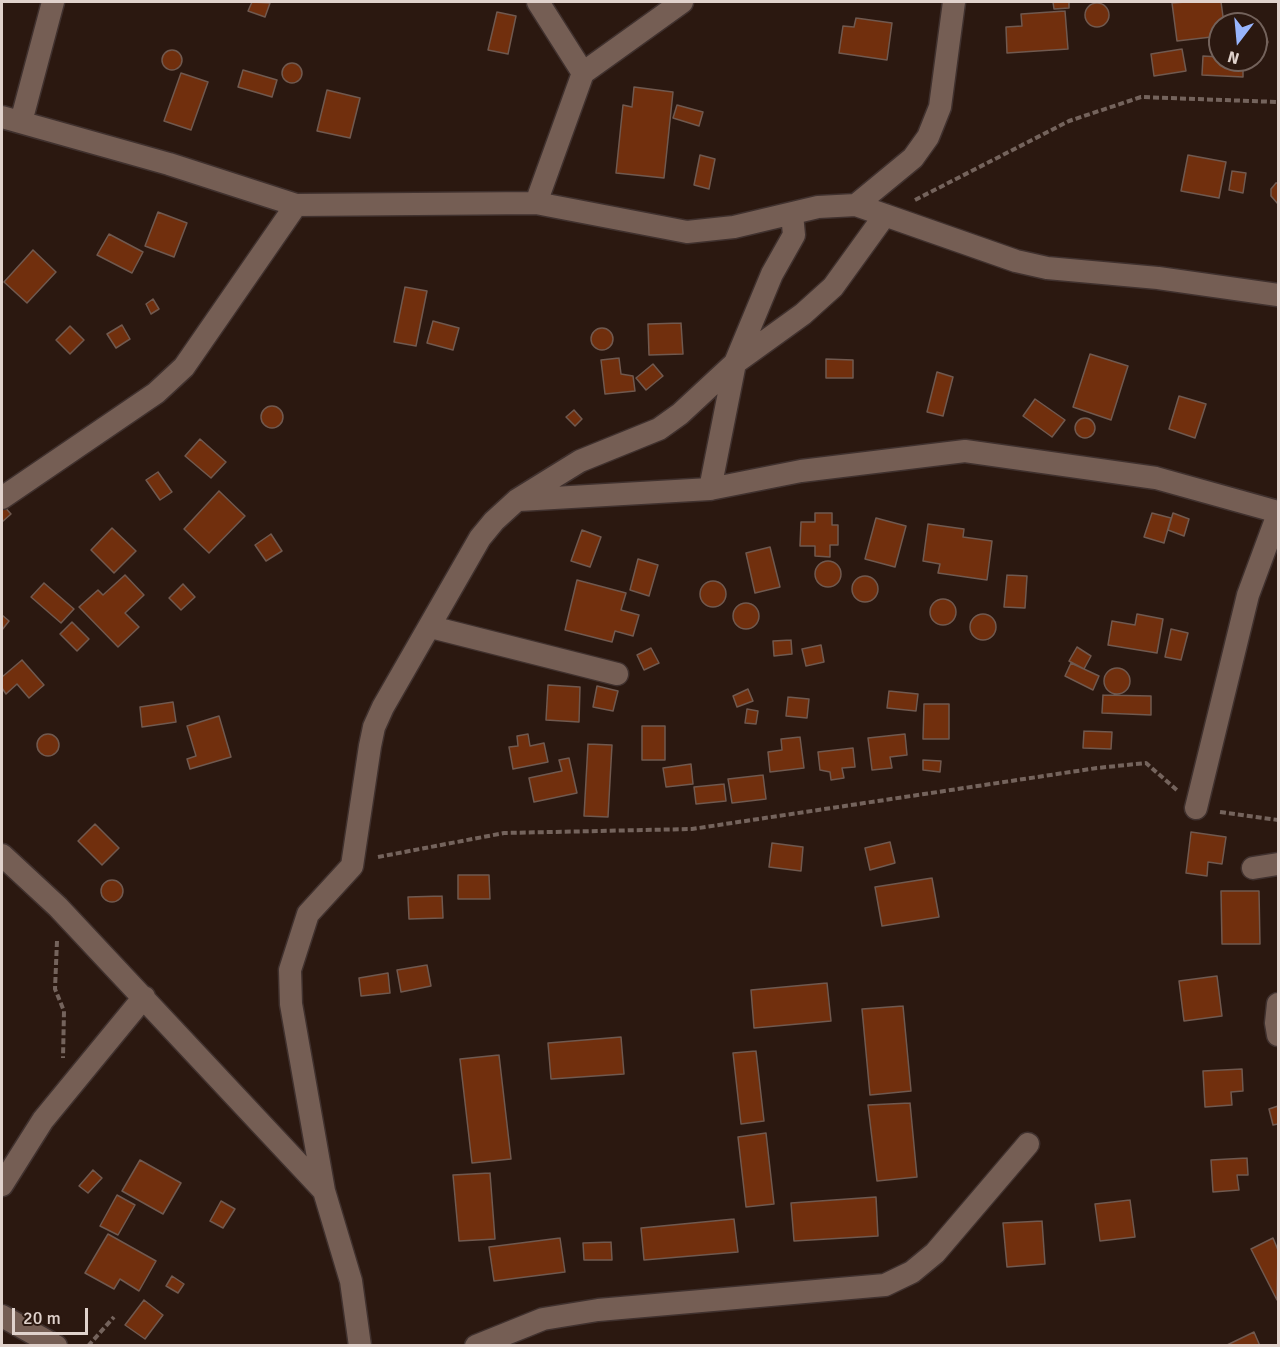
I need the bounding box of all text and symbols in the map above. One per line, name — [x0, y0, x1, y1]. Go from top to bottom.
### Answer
north arrow — [1208, 12, 1268, 72]
text: N — [1225, 46, 1242, 69]
scale bar — [15, 1296, 92, 1334]
text: 20 m — [23, 1307, 61, 1329]

